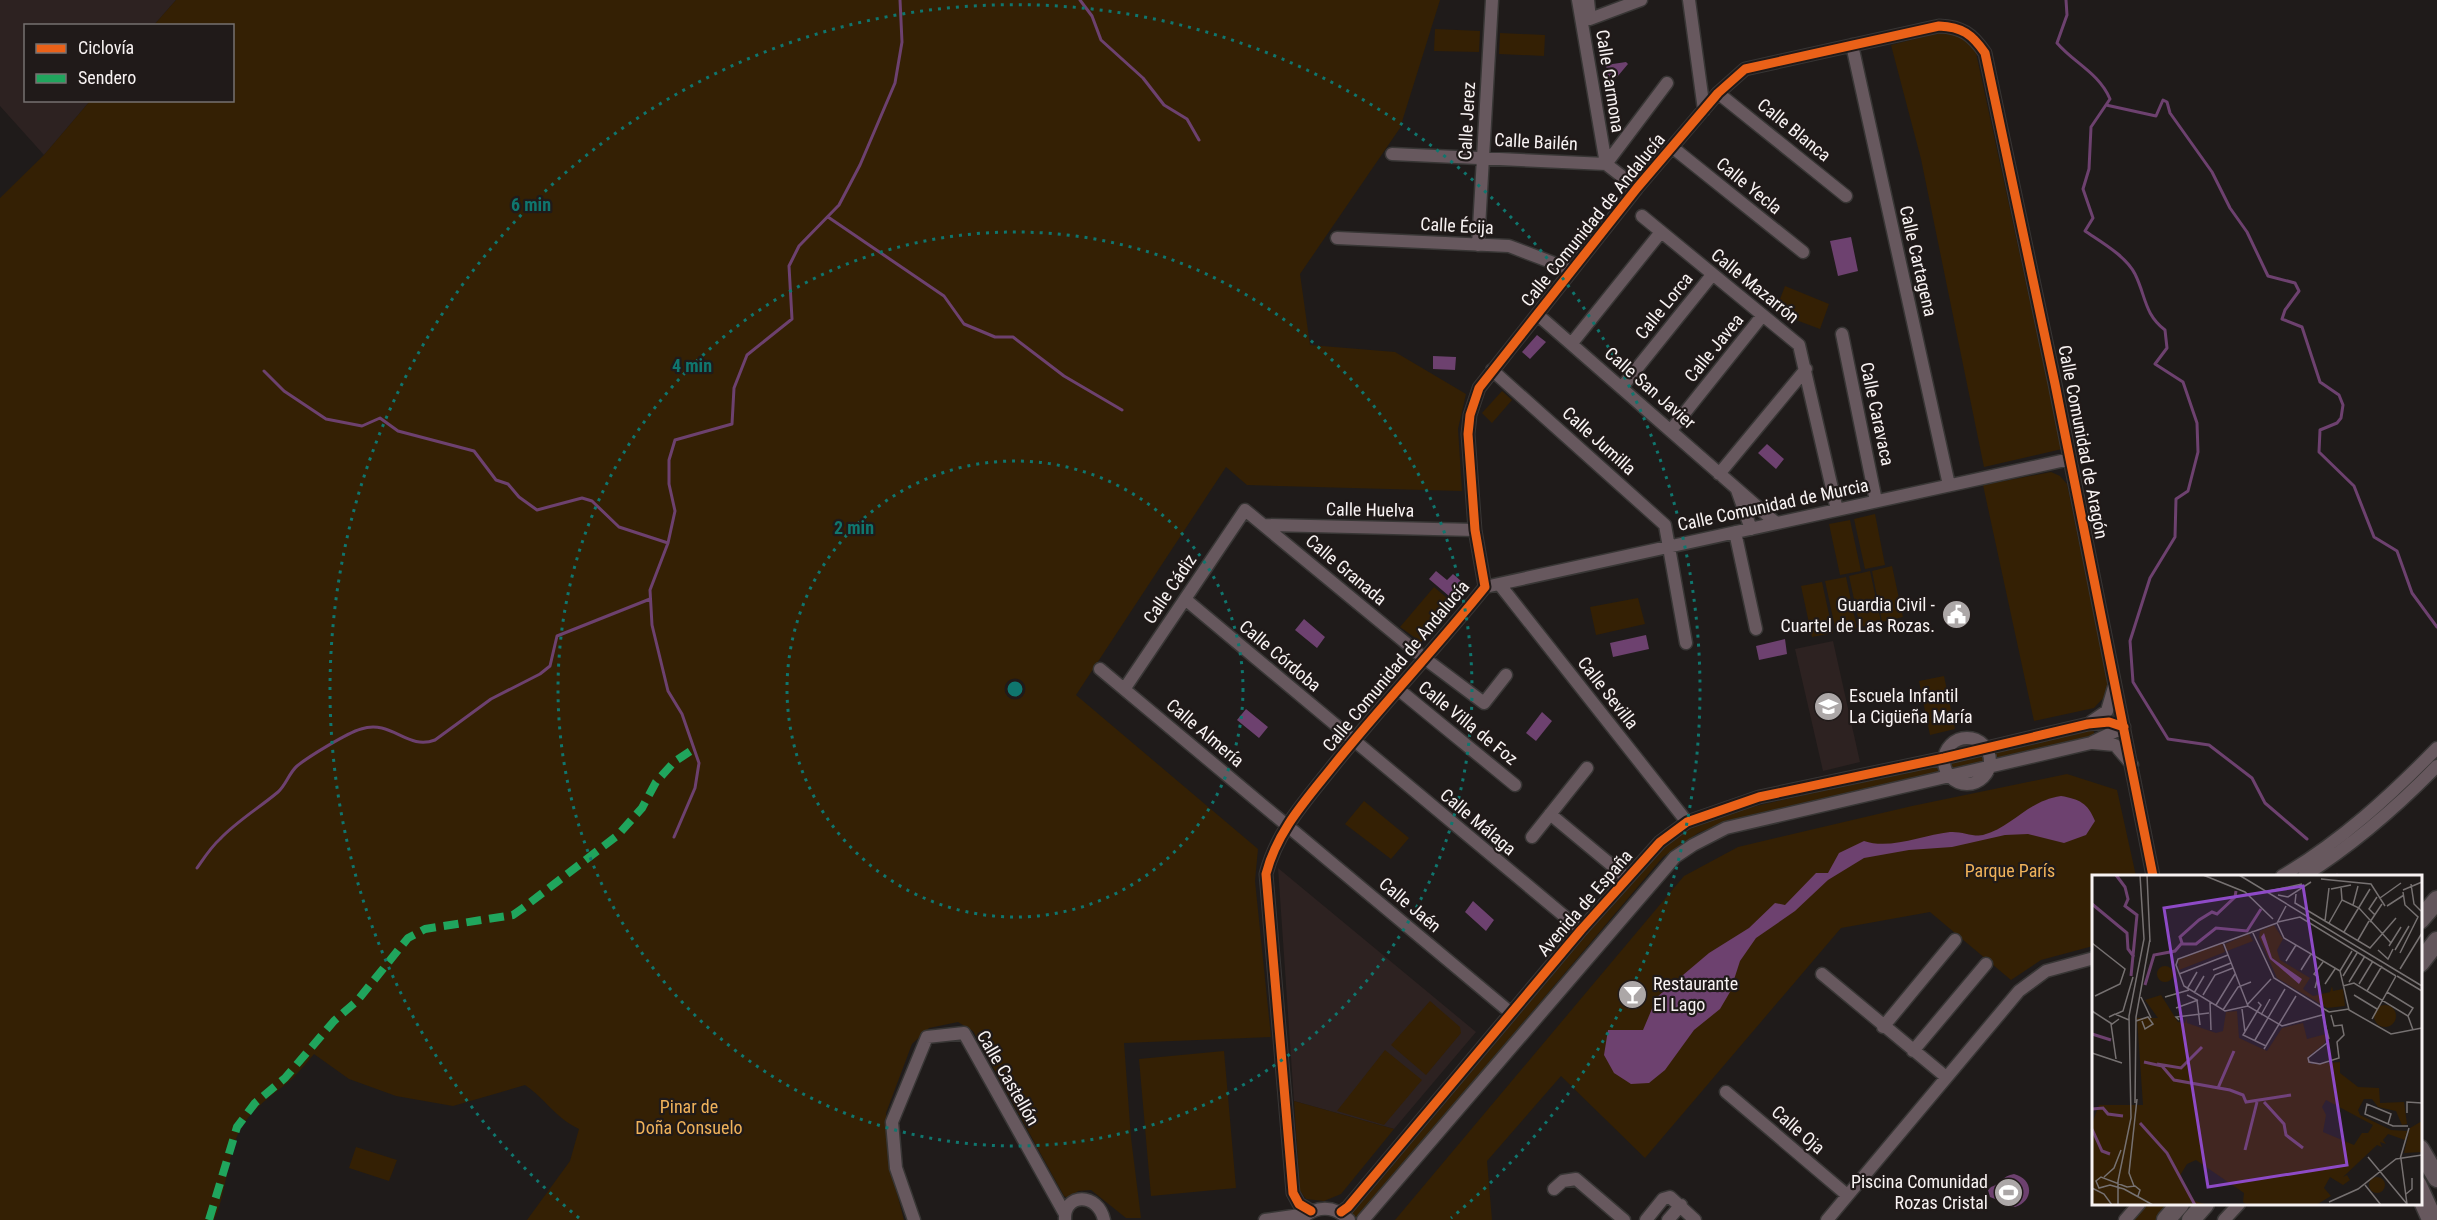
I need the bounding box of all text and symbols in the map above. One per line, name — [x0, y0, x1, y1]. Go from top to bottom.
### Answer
legend — [24, 24, 234, 102]
street label: Calle Carmona — [1592, 28, 1629, 134]
text: Ciclovía — [78, 37, 134, 58]
text: Sendero — [78, 67, 136, 88]
street label: Calle Jerez — [1454, 81, 1479, 161]
street label: Calle Blanca — [1754, 94, 1835, 165]
street label: Calle Bailén — [1494, 129, 1578, 154]
street label: Calle Comunidad de Andalucía — [1516, 129, 1669, 311]
street label: Calle Yecla — [1712, 153, 1786, 218]
text: 6 min — [511, 194, 551, 215]
street label: Calle Cartagena — [1896, 203, 1941, 318]
street label: Calle Écija — [1420, 213, 1494, 238]
street label: Calle Mazarrón — [1707, 244, 1803, 327]
street label: Calle Lorca — [1630, 268, 1697, 343]
street label: Calle Javea — [1680, 309, 1747, 386]
street label: Calle San Javier — [1601, 342, 1700, 433]
street label: Calle Comunidad de Aragón — [2054, 343, 2113, 541]
text: 4 min — [672, 355, 712, 376]
street label: Calle Caravaca — [1856, 360, 1899, 468]
street label: Calle Jumilla — [1558, 402, 1640, 479]
street label: Calle Comunidad de Murcia — [1675, 474, 1870, 535]
street label: Calle Huelva — [1326, 498, 1414, 521]
text: 2 min — [834, 517, 874, 538]
street label: Calle Granada — [1302, 530, 1391, 609]
street label: Calle Cádiz — [1139, 550, 1201, 628]
street label: Calle Comunidad de Andalucía — [1318, 576, 1473, 755]
place label: Guardia Civil - Cuartel de Las Rozas. — [1781, 594, 1936, 636]
public building icon: Guardia Civil - Cuartel de Las Rozas. — [1940, 599, 1972, 631]
street label: Calle Córdoba — [1235, 616, 1325, 696]
street label: Calle Sevilla — [1574, 652, 1643, 733]
street label: Calle Villa de Foz — [1414, 676, 1522, 769]
centre of rings — [1005, 679, 1025, 699]
place label: Escuela Infantil La Cigüeña María — [1849, 685, 1973, 727]
school or university icon: Escuela Infantil La Cigüeña María — [1812, 690, 1844, 722]
street label: Calle Almería — [1162, 694, 1248, 771]
street label: Calle Málaga — [1436, 784, 1520, 859]
street label: Avenida de España — [1533, 845, 1637, 960]
park label: Parque París — [1965, 860, 2055, 881]
street label: Calle Jaén — [1375, 873, 1445, 936]
inset map — [2092, 875, 2422, 1205]
place label: Restaurante El Lago — [1653, 973, 1738, 1015]
bar icon: Restaurante El Lago — [1616, 978, 1648, 1010]
street label: Calle Castellón — [973, 1026, 1044, 1129]
park label: Pinar de Doña Consuelo — [635, 1096, 743, 1138]
street label: Calle Oja — [1768, 1101, 1829, 1158]
place label: Piscina Comunidad Rozas Cristal — [1851, 1171, 1988, 1213]
sports icon: Piscina Comunidad Rozas Cristal — [1993, 1176, 2025, 1208]

